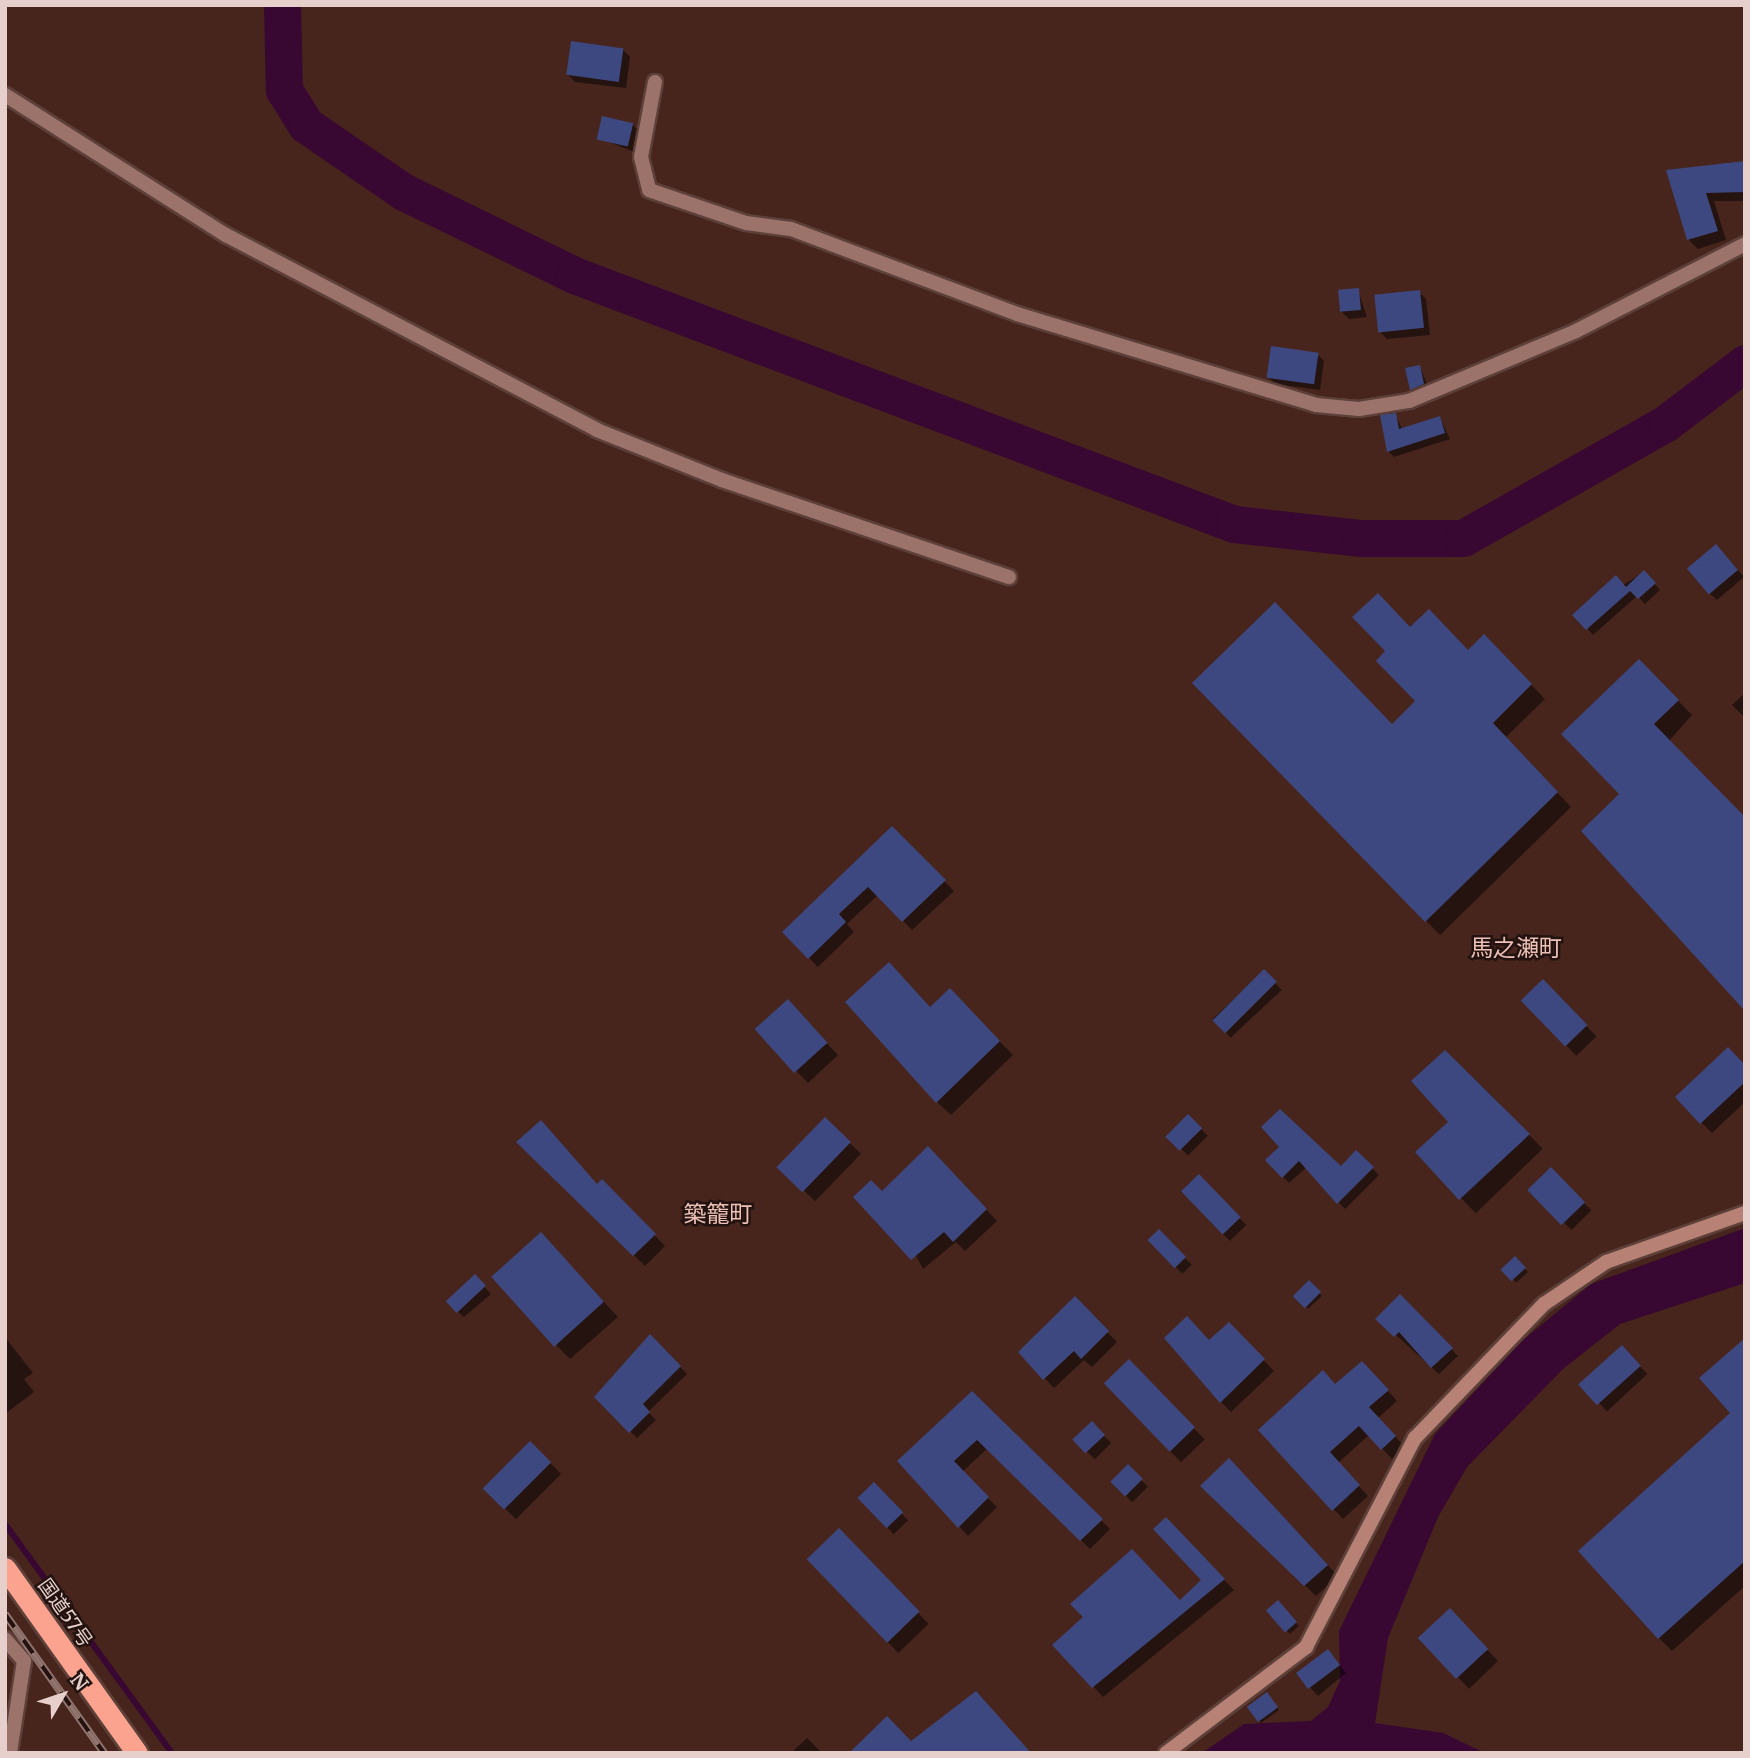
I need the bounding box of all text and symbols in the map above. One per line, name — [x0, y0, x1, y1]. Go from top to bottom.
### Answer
district label: 馬之瀬町 — [1470, 934, 1562, 962]
district label: 築籠町 — [684, 1200, 752, 1228]
street label: 国道57号 — [33, 1574, 97, 1652]
north arrow — [28, 1660, 98, 1730]
text: N — [65, 1668, 93, 1695]

